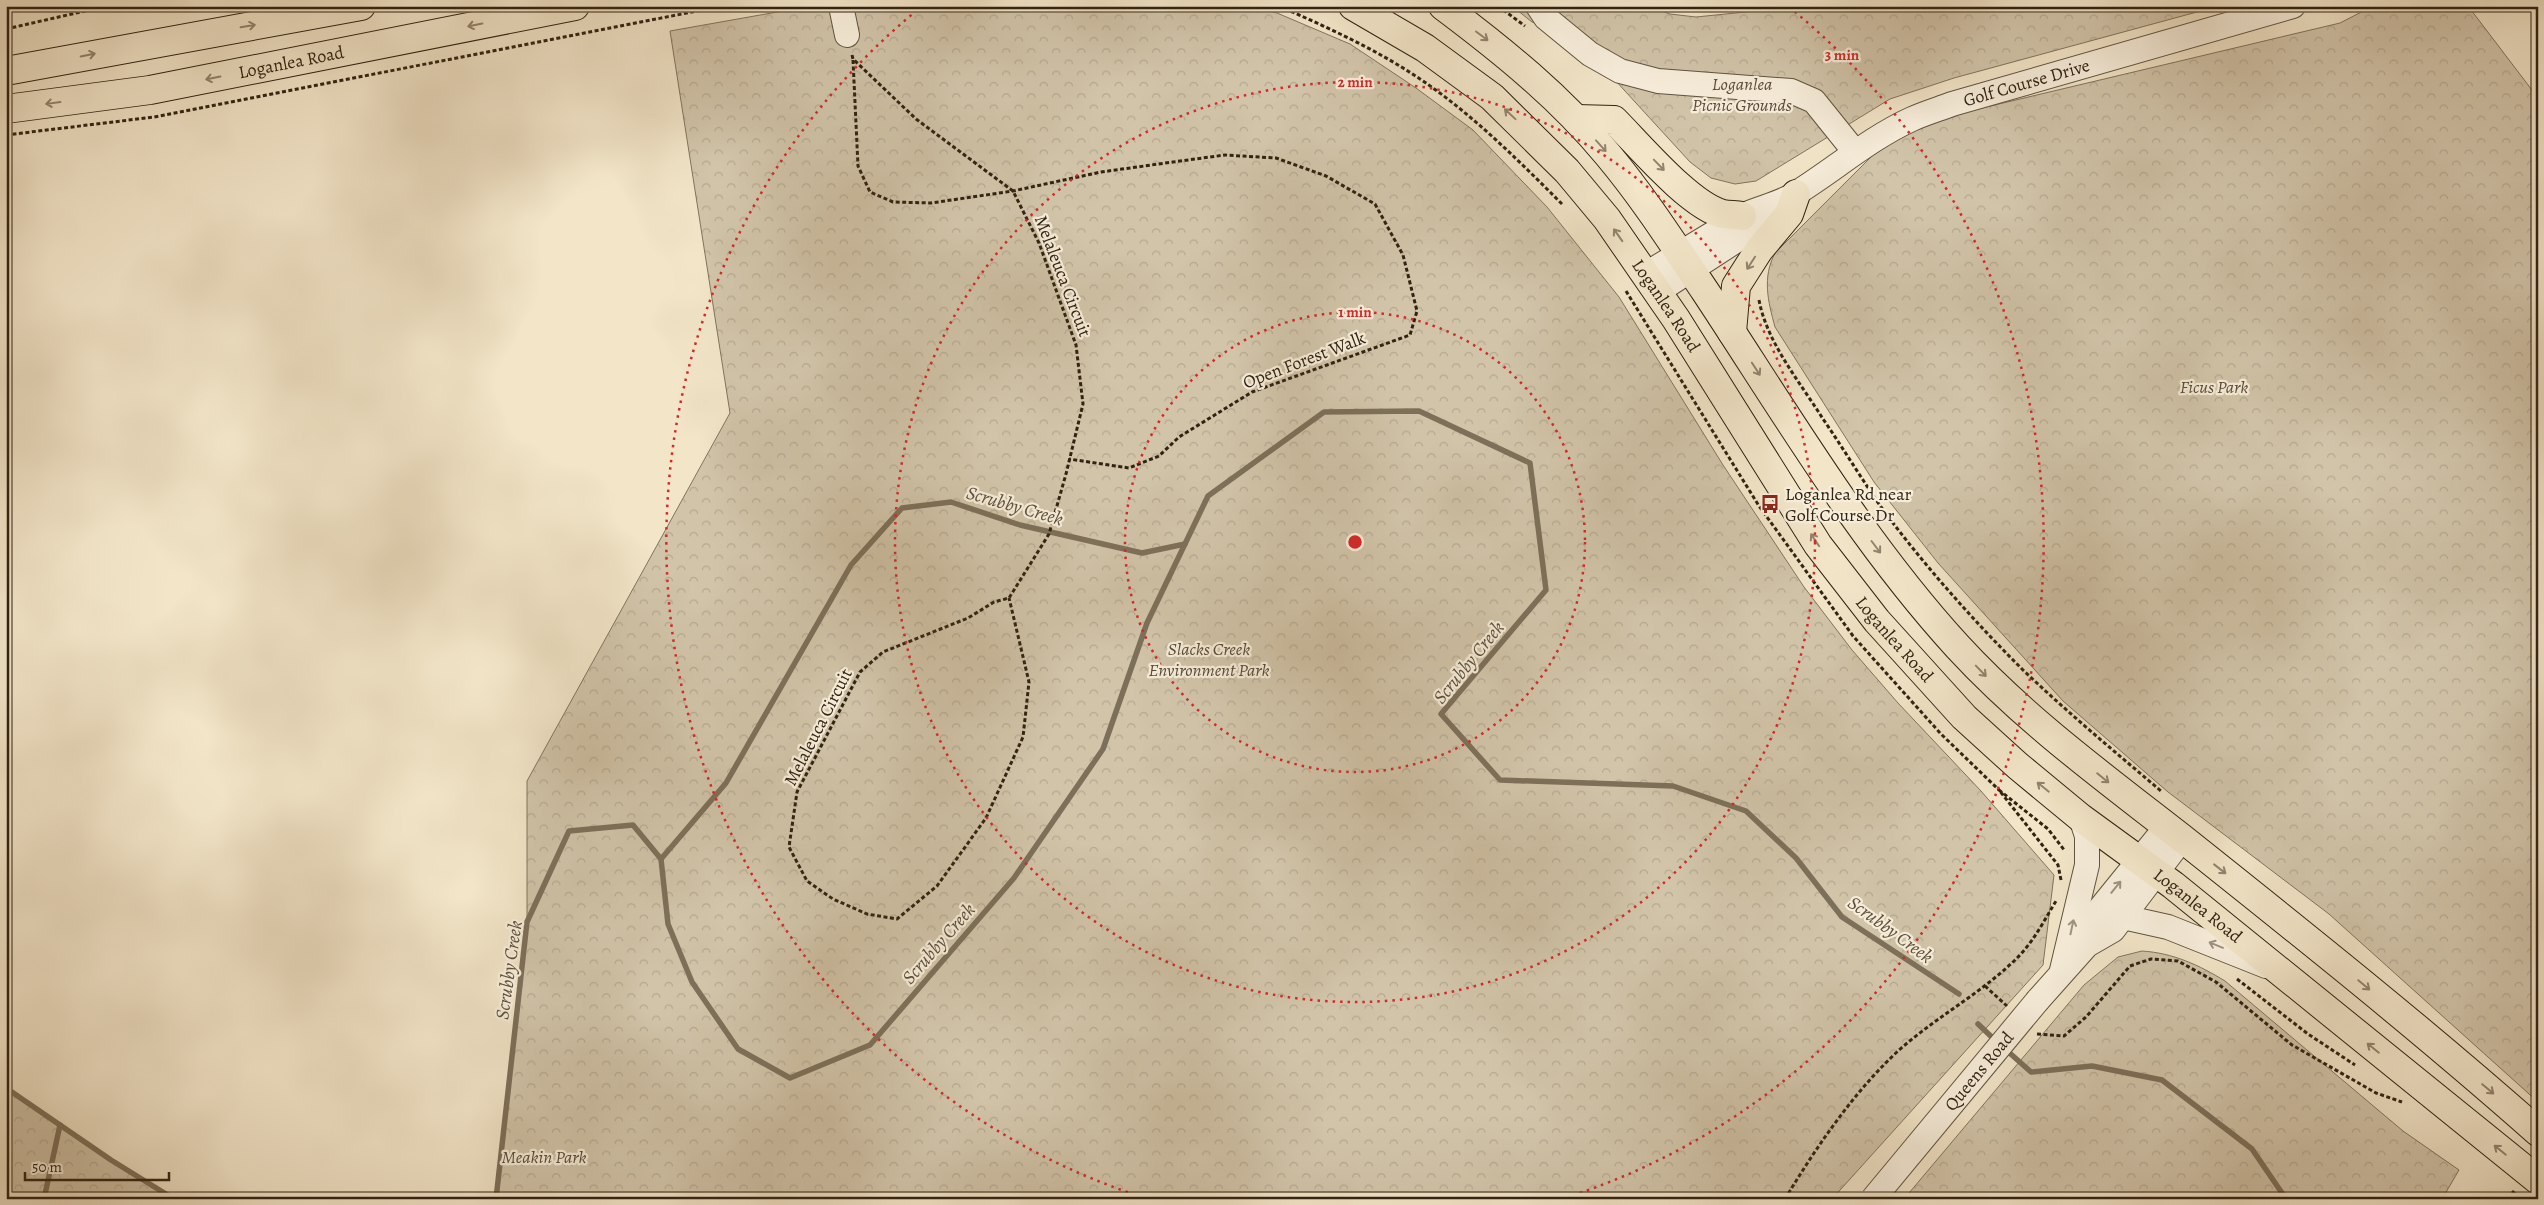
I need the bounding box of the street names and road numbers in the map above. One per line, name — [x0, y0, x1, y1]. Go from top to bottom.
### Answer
street label: Loganlea Road — [236, 40, 346, 84]
street label: Golf Course Drive — [1960, 53, 2092, 112]
street label: Melaleuca Circuit — [1029, 212, 1097, 340]
street label: Loganlea Road — [1626, 254, 1706, 357]
street label: Open Forest Walk — [1239, 326, 1369, 394]
street label: Loganlea Road — [1850, 591, 1939, 688]
street label: Melaleuca Circuit — [778, 664, 858, 790]
street label: Loganlea Road — [2149, 863, 2248, 948]
street label: Queens Road — [1939, 1026, 2019, 1116]

